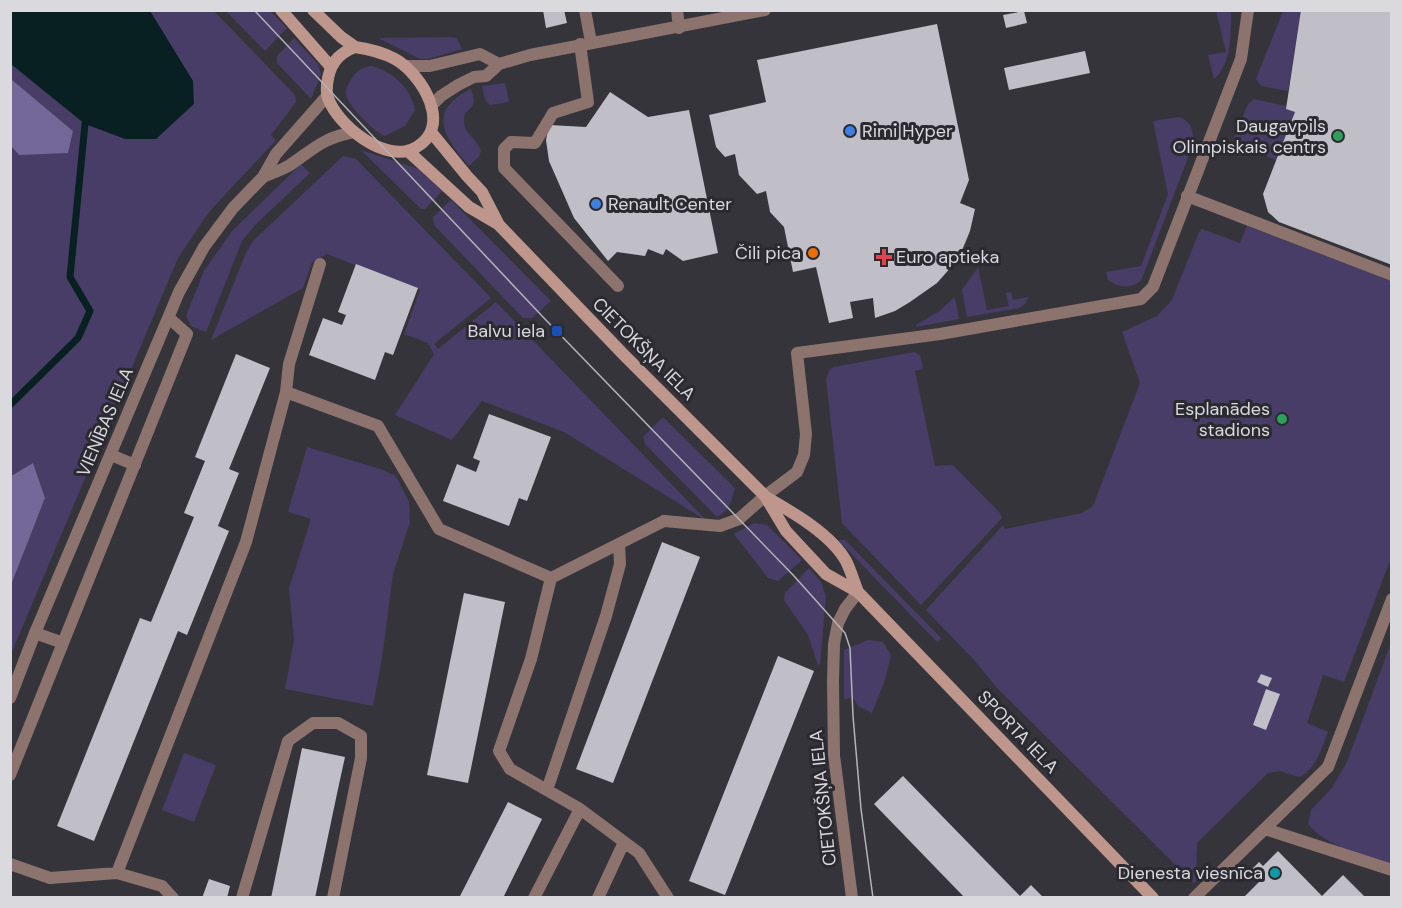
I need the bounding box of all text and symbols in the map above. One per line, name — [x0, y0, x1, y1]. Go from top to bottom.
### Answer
place label: Daugavpils Olimpiskais centrs — [1173, 114, 1326, 159]
place label: Rimi Hyper — [862, 119, 953, 143]
marker: Rimi Hyper — [843, 124, 857, 138]
marker: Daugavpils Olimpiskais centrs — [1331, 129, 1345, 143]
place label: Renault Center — [608, 192, 732, 216]
marker: Renault Center — [589, 197, 603, 211]
place label: Čili pica — [735, 241, 801, 265]
place label: Euro aptieka — [896, 245, 999, 269]
marker: Čili pica — [806, 246, 820, 260]
marker: Euro aptieka — [877, 250, 891, 264]
street label: CIETOKŠŅA IELA — [587, 292, 701, 406]
place label: Balvu iela — [467, 319, 545, 343]
marker: Balvu iela — [550, 324, 564, 338]
street label: VIENĪBAS IELA — [71, 364, 139, 480]
place label: Esplanādes stadions — [1175, 397, 1270, 442]
marker: Esplanādes stadions — [1275, 412, 1289, 426]
street label: SPORTA IELA — [972, 685, 1064, 779]
street label: CIETOKŠŅA IELA — [804, 729, 842, 867]
place label: Dienesta viesnīca — [1118, 861, 1263, 885]
marker: Dienesta viesnīca — [1268, 866, 1282, 880]

